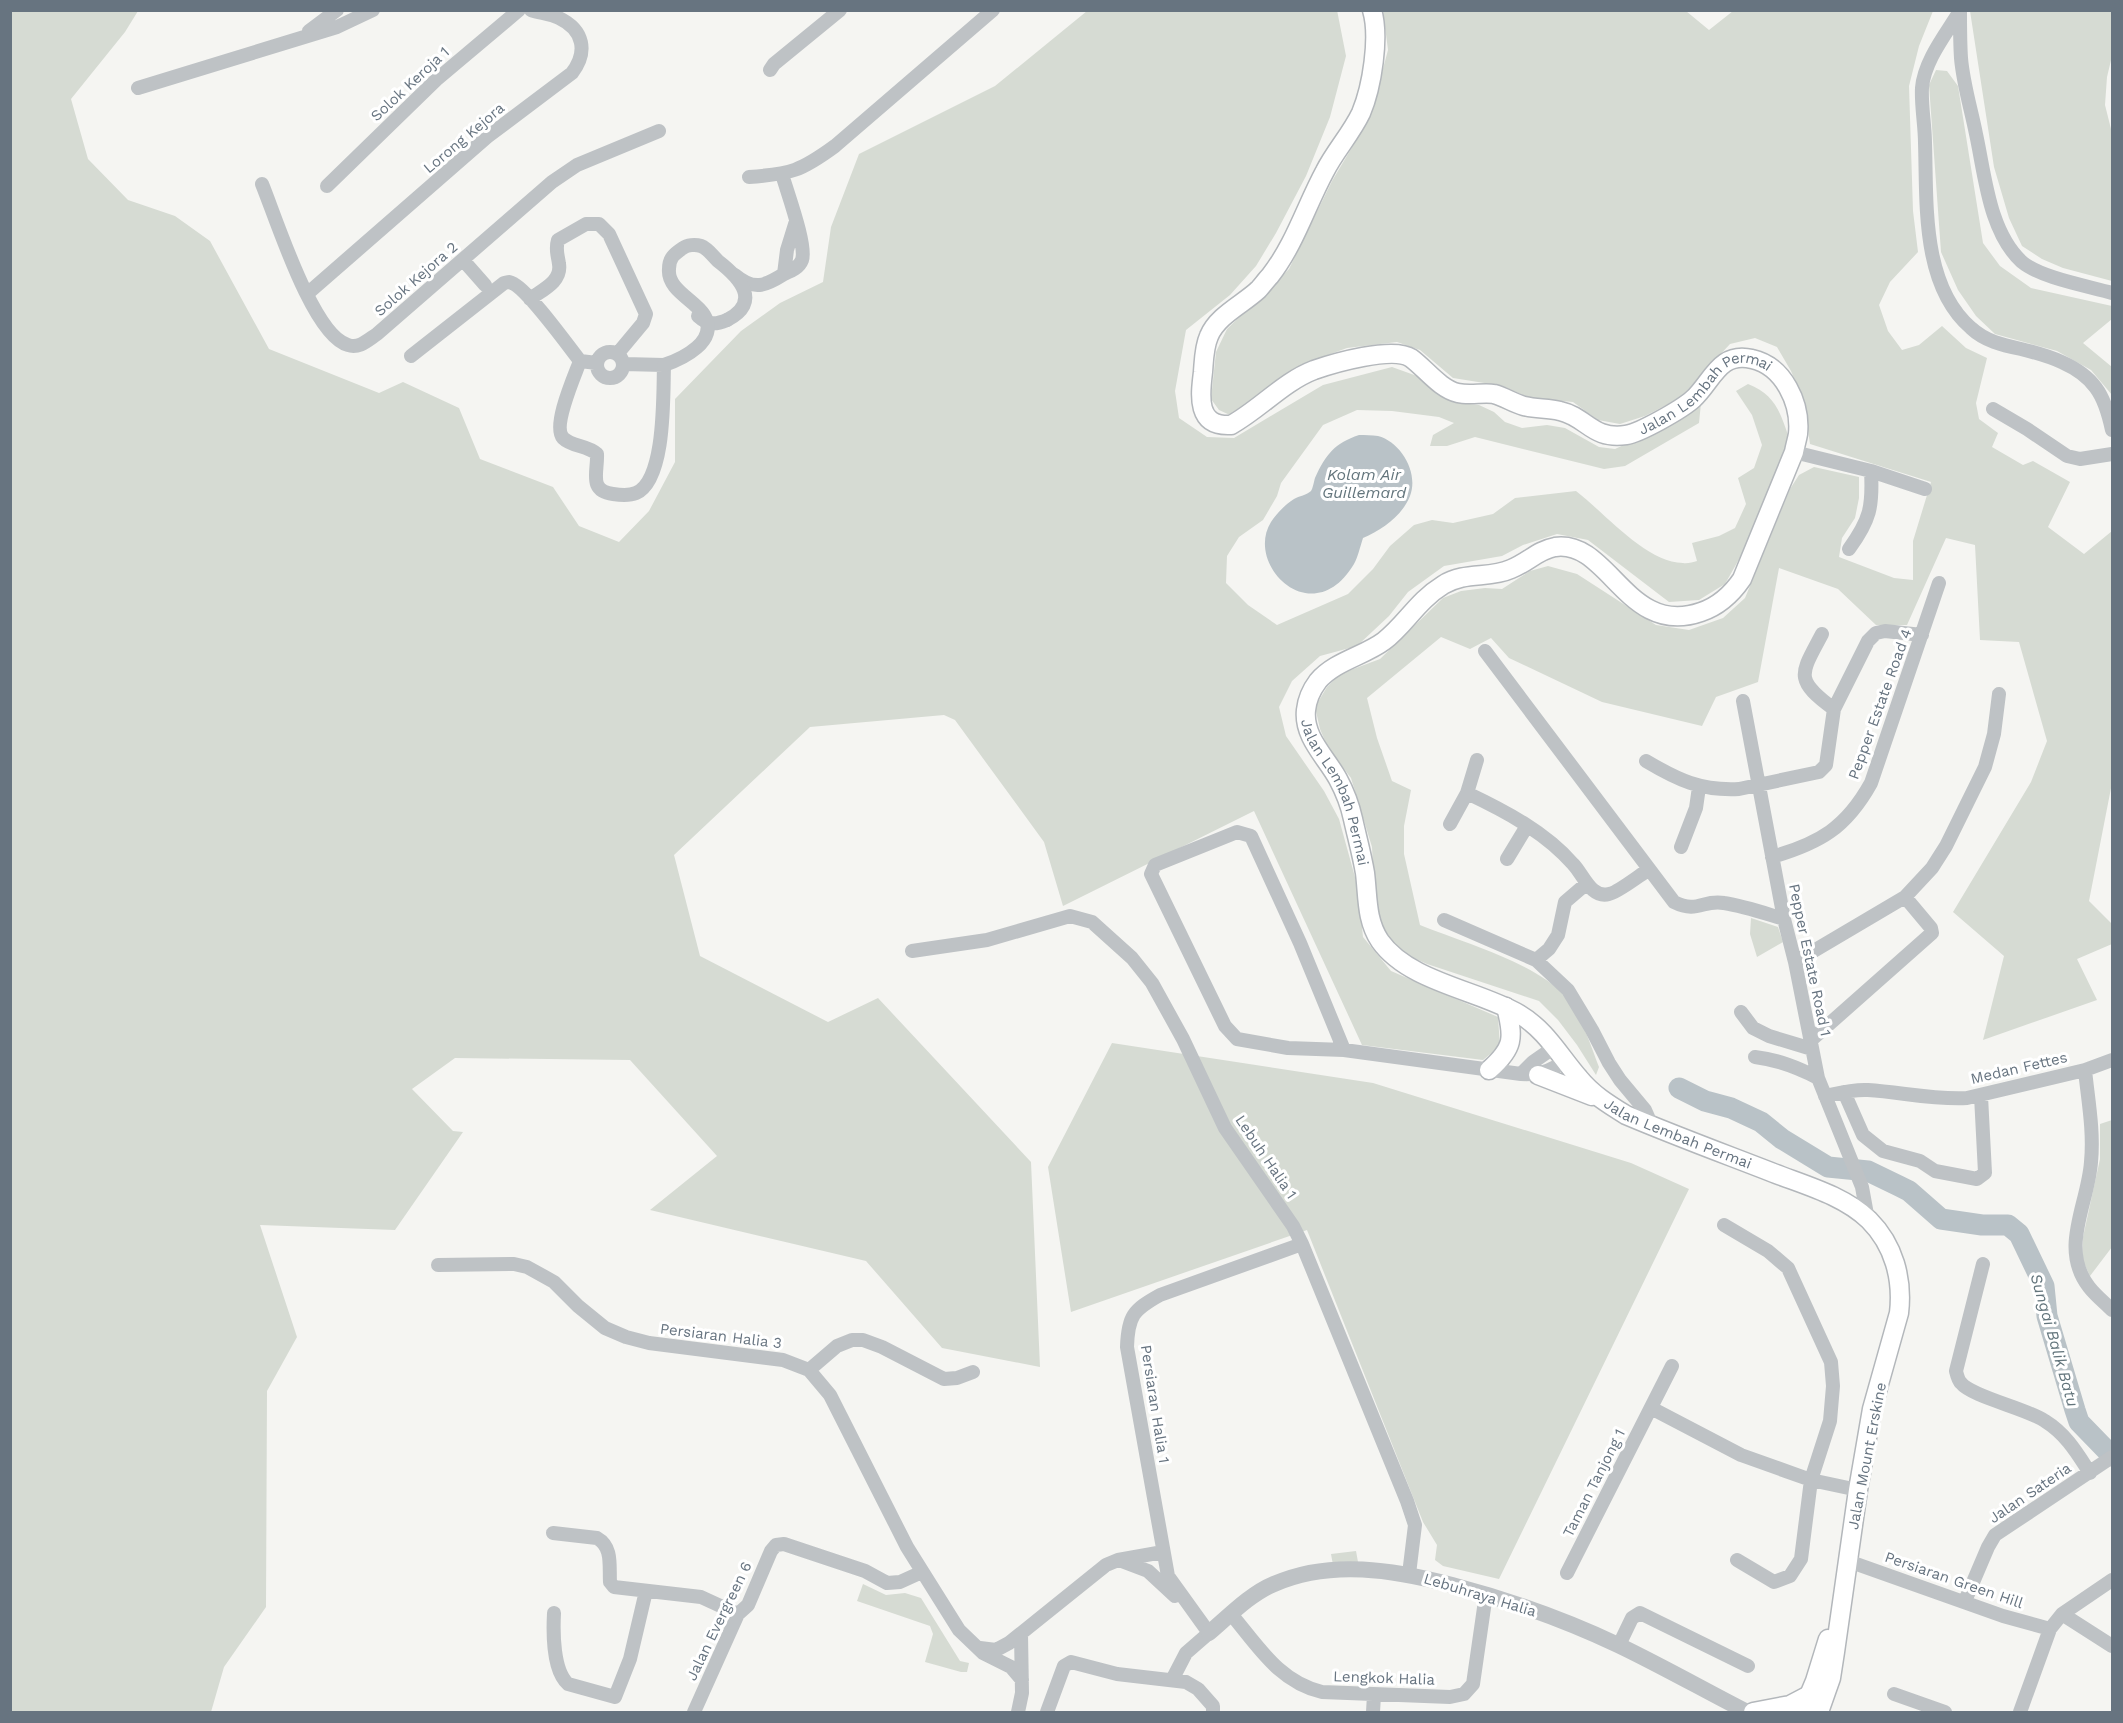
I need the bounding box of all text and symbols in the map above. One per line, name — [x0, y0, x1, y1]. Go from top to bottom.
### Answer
street label: Solok Keroja 1 — [367, 43, 453, 125]
street label: Lorong Kejora — [420, 99, 509, 177]
street label: Solok Kejora 2 — [371, 238, 461, 320]
street label: Jalan Lembah Permai — [1636, 349, 1776, 439]
water label: Kolam Air Guillemard — [1322, 465, 1407, 502]
street label: Pepper Estate Road 4 — [1844, 626, 1916, 782]
street label: Jalan Lembah Permai — [1297, 718, 1372, 867]
street label: Pepper Estate Road 1 — [1785, 882, 1835, 1038]
street label: Medan Fettes — [1969, 1048, 2069, 1088]
street label: Jalan Lembah Permai — [1600, 1094, 1754, 1173]
street label: Lebuh Halia 1 — [1231, 1112, 1301, 1202]
water label: Sungai Balik Batu — [2026, 1271, 2083, 1409]
street label: Persiaran Halia 3 — [659, 1320, 783, 1352]
street label: Persiaran Halia 1 — [1137, 1344, 1173, 1464]
street label: Jalan Mount Erskine — [1844, 1381, 1890, 1531]
street label: Taman Tanjong 1 — [1559, 1426, 1629, 1540]
street label: Jalan Sateria — [1985, 1459, 2075, 1527]
street label: Persiaran Green Hill — [1882, 1548, 2026, 1612]
street label: Jalan Evergreen 6 — [682, 1559, 756, 1683]
street label: Lebuhraya Halia — [1422, 1569, 1539, 1621]
street label: Lengkok Halia — [1333, 1667, 1436, 1689]

